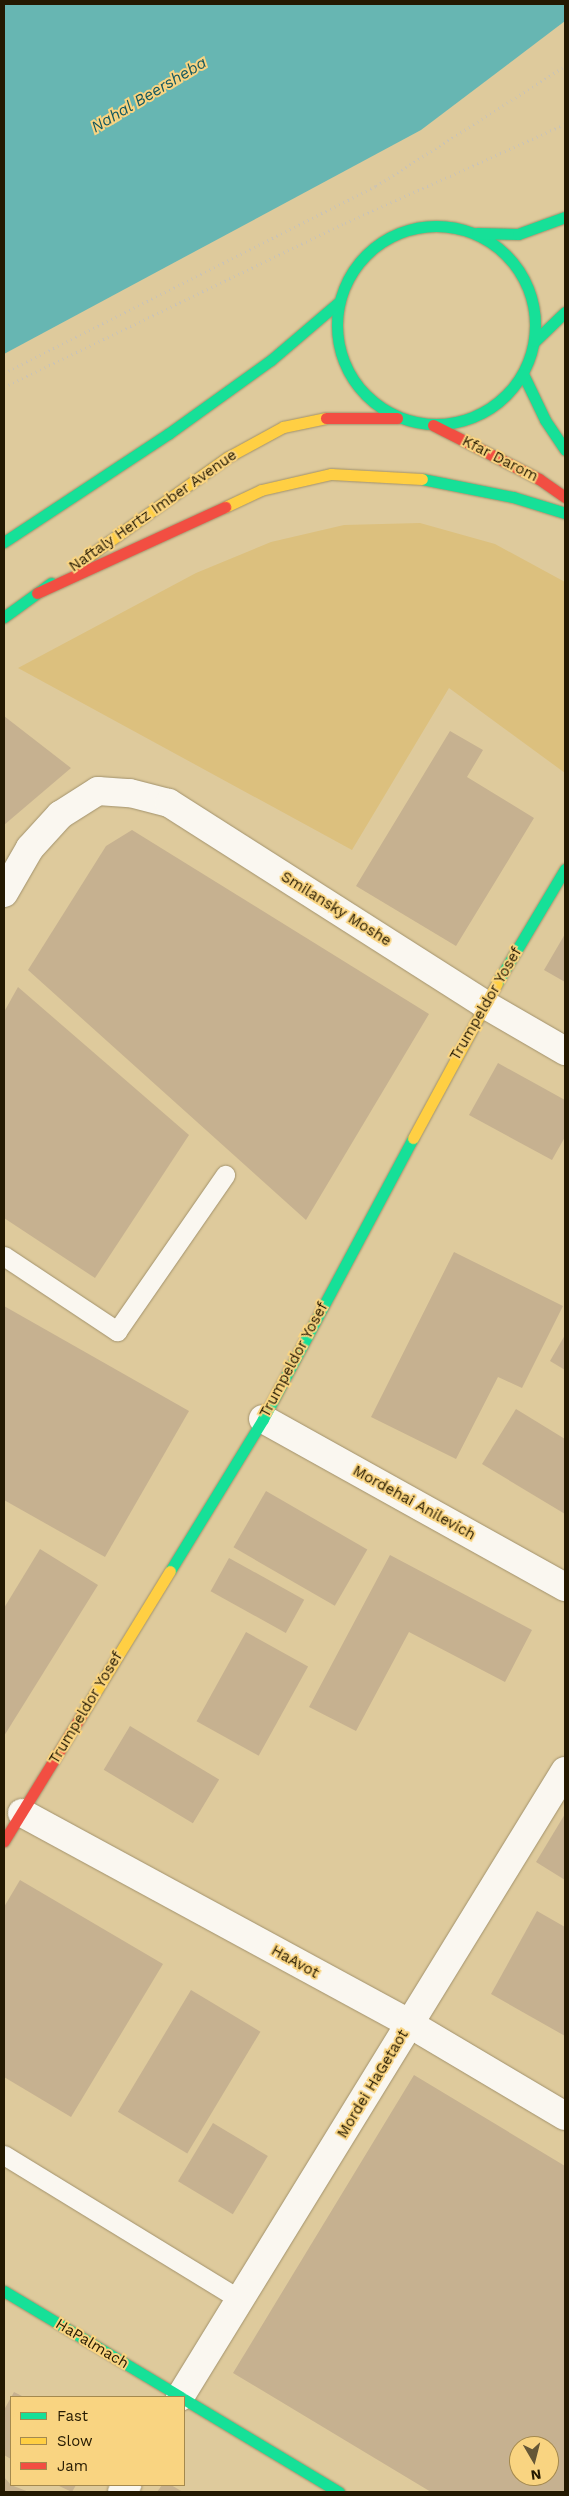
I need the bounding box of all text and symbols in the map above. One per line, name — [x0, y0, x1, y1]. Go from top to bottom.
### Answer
water label: Nahal Beersheba — [88, 53, 210, 137]
street label: Kfar Darom — [459, 432, 541, 486]
street label: Naftaly Hertz Imber Avenue — [65, 446, 241, 576]
street label: Smilansky Moshe — [277, 868, 395, 950]
street label: Trumpeldor Yosef — [446, 944, 526, 1064]
street label: Trumpeldor Yosef — [256, 1299, 332, 1421]
street label: Mordehai Anilevich — [349, 1462, 479, 1544]
street label: Trumpeldor Yosef — [45, 1648, 127, 1768]
street label: HaAvot — [268, 1942, 322, 1982]
street label: Mordei HaGetaot — [334, 2026, 412, 2142]
street label: HaPalmach — [52, 2315, 132, 2373]
legend — [10, 2396, 185, 2486]
text: Fast — [57, 2407, 88, 2425]
text: Slow — [57, 2432, 93, 2450]
north arrow — [509, 2436, 559, 2486]
text: Jam — [57, 2457, 88, 2475]
text: N — [530, 2466, 542, 2484]

